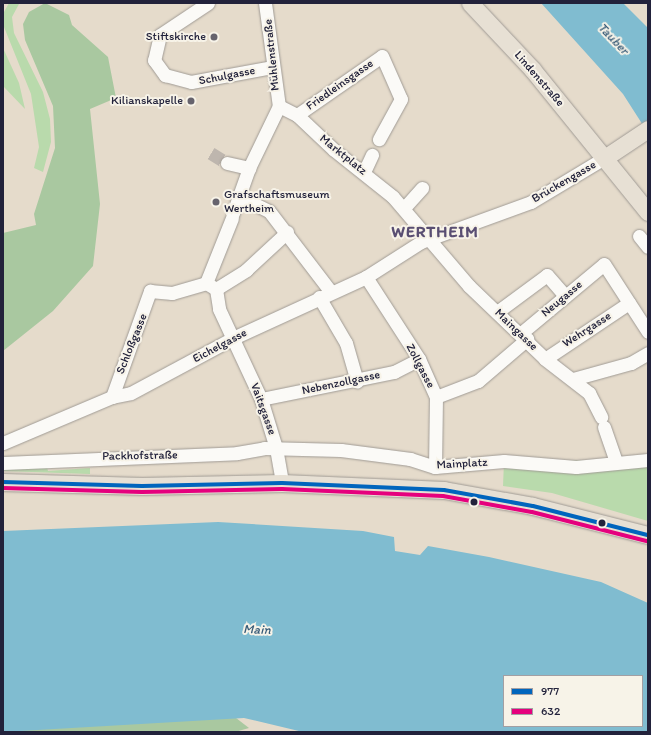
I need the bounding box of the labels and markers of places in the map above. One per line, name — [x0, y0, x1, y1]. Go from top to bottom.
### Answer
place label: Stiftskirche — [146, 30, 206, 44]
marker: Stiftskirche — [209, 32, 219, 42]
place label: Kilianskapelle — [111, 94, 183, 108]
marker: Kilianskapelle — [186, 96, 196, 106]
place label: Grafschaftsmuseum Wertheim — [224, 188, 330, 216]
marker: Grafschaftsmuseum Wertheim — [211, 197, 221, 207]
unlabelled marker — [469, 497, 479, 507]
unlabelled marker — [597, 518, 607, 528]

